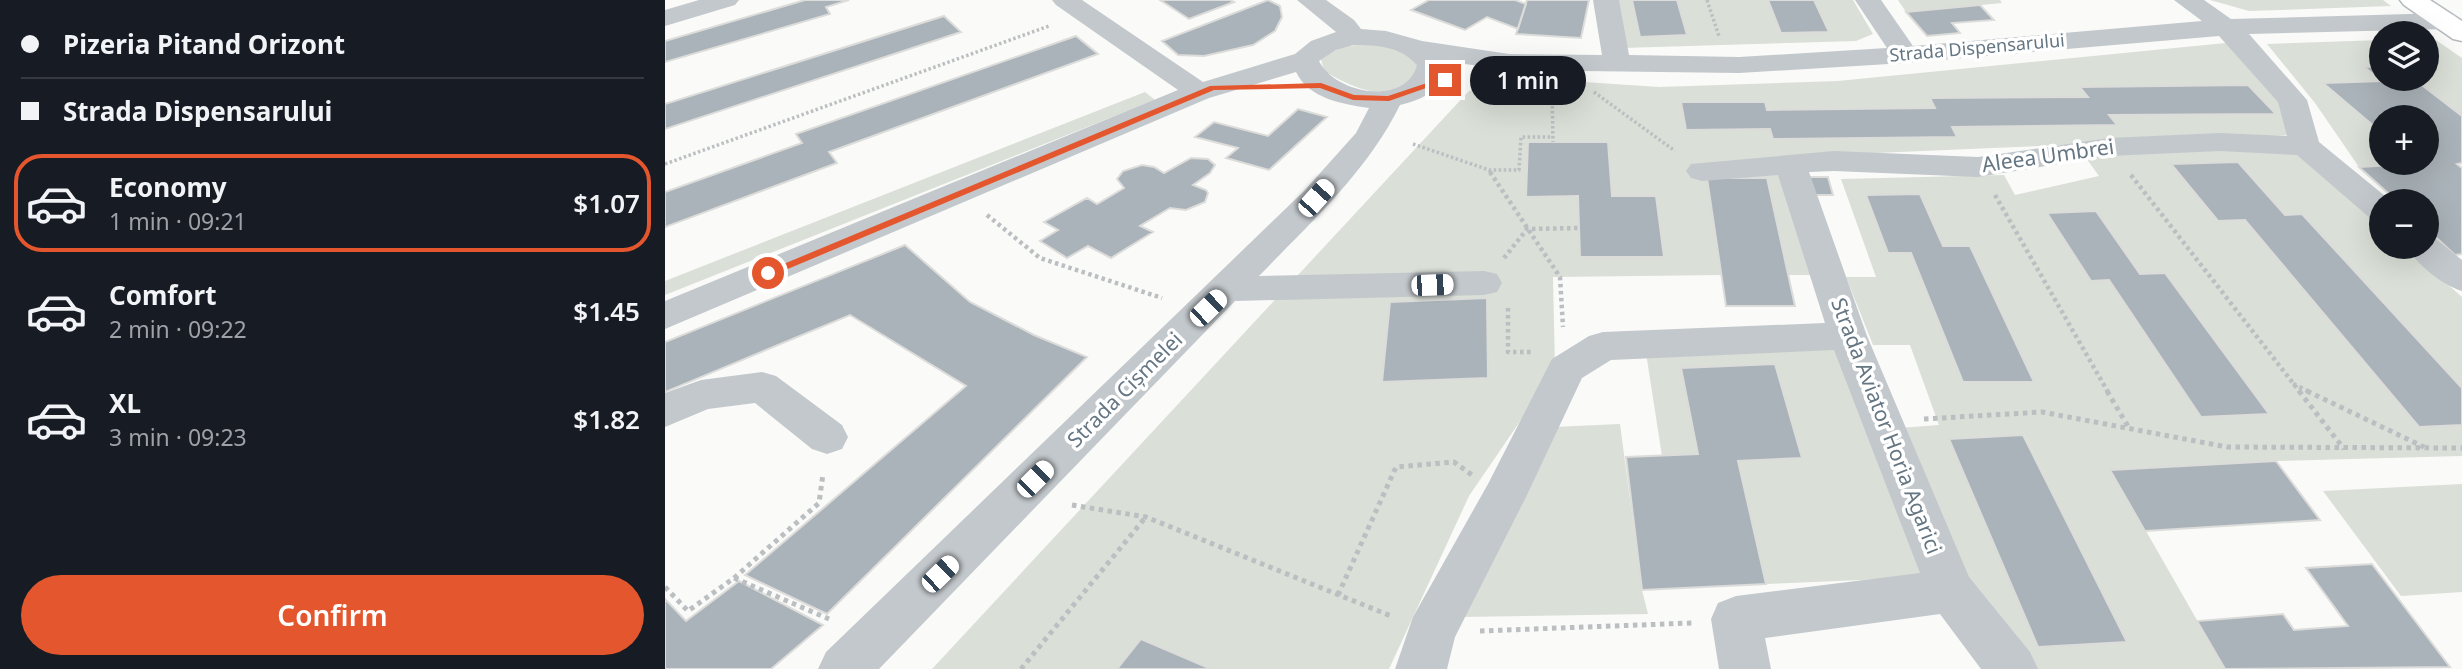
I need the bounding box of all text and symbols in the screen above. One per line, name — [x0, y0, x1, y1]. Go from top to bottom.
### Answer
map controls — [2369, 21, 2439, 259]
button: layers — [2369, 21, 2439, 91]
text: Pizeria Pitand Orizont — [63, 26, 345, 62]
street label: Strada Dispensarului — [1888, 27, 2066, 67]
callout: 1 min — [1469, 56, 1585, 104]
route end — [1429, 64, 1461, 96]
text: 1 min — [1497, 64, 1559, 96]
text: Strada Dispensarului — [63, 93, 332, 129]
button: + — [2369, 105, 2439, 175]
street label: Aleea Umbrei — [1980, 132, 2116, 178]
text: Economy — [109, 169, 227, 205]
icon: car — [25, 172, 88, 235]
car — [1295, 175, 1338, 221]
text: $1.07 — [573, 185, 640, 221]
button: − — [2369, 189, 2439, 259]
text: 1 min · 09:21 — [109, 205, 247, 237]
route start — [752, 257, 784, 289]
car — [1411, 274, 1454, 296]
text: Comfort — [109, 277, 217, 313]
icon: car — [25, 280, 88, 343]
car — [1186, 286, 1231, 330]
text: $1.45 — [573, 293, 640, 329]
street label: Strada Aviator Horia Agarici — [1825, 294, 1949, 558]
text: 2 min · 09:22 — [109, 313, 247, 345]
street label: Strada Cișmelei — [1061, 326, 1188, 453]
text: XL — [109, 385, 141, 421]
icon: car — [25, 388, 88, 451]
text: $1.82 — [573, 401, 640, 437]
text: 3 min · 09:23 — [109, 421, 247, 453]
car — [1013, 457, 1058, 501]
car — [918, 552, 963, 596]
button: Confirm — [21, 575, 644, 655]

